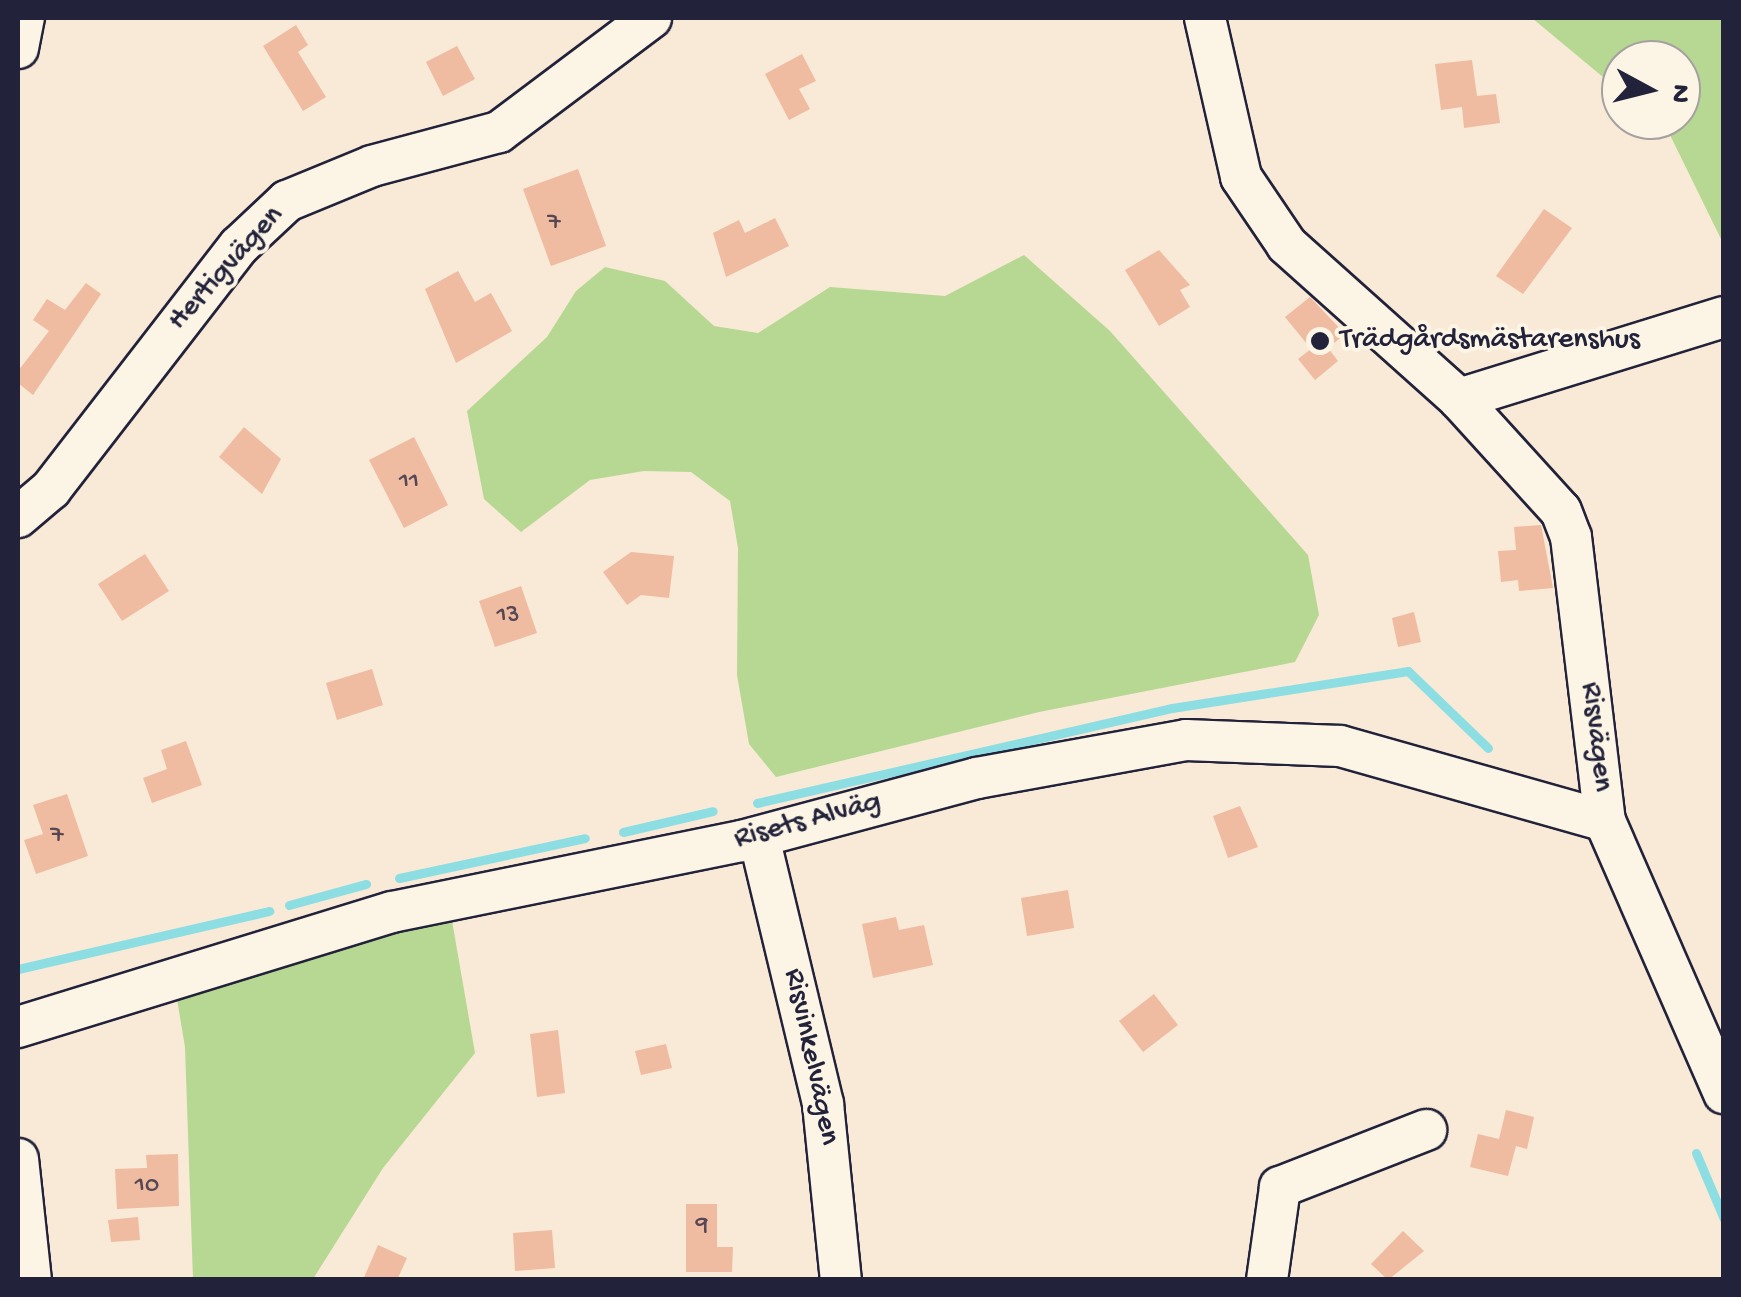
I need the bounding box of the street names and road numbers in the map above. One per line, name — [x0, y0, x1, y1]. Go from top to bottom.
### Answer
street label: Hertigvägen — [162, 199, 292, 339]
street label: Risvägen — [1570, 680, 1620, 794]
street label: Risets Alväg — [731, 785, 885, 859]
street label: Risvinkelvägen — [774, 966, 846, 1148]

